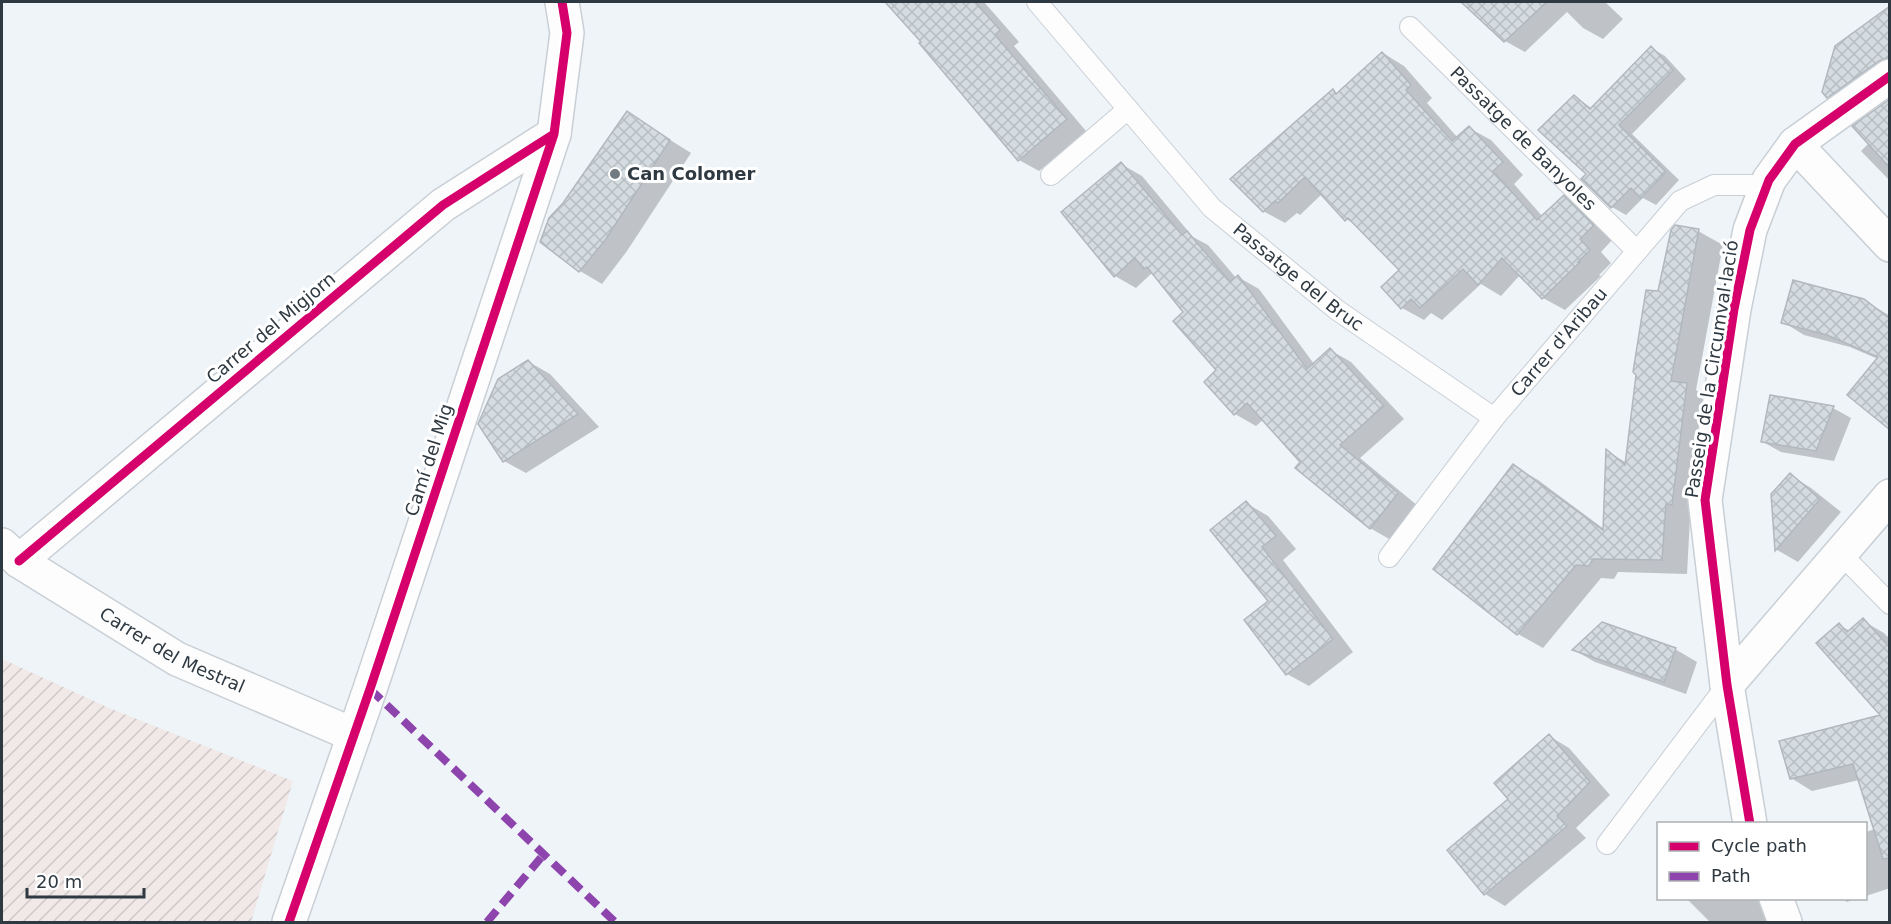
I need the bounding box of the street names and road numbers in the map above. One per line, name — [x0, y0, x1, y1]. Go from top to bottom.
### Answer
street label: Passatge de Banyoles — [1446, 62, 1601, 215]
street label: Passatge del Bruc — [1229, 219, 1368, 335]
street label: Passeig de la Circumval·lació — [1681, 238, 1742, 499]
street label: Carrer del Migjorn — [202, 268, 339, 388]
street label: Carrer d'Aribau — [1506, 283, 1611, 401]
street label: Camí del Mig — [400, 401, 457, 519]
street label: Carrer del Mestral — [96, 603, 248, 697]

